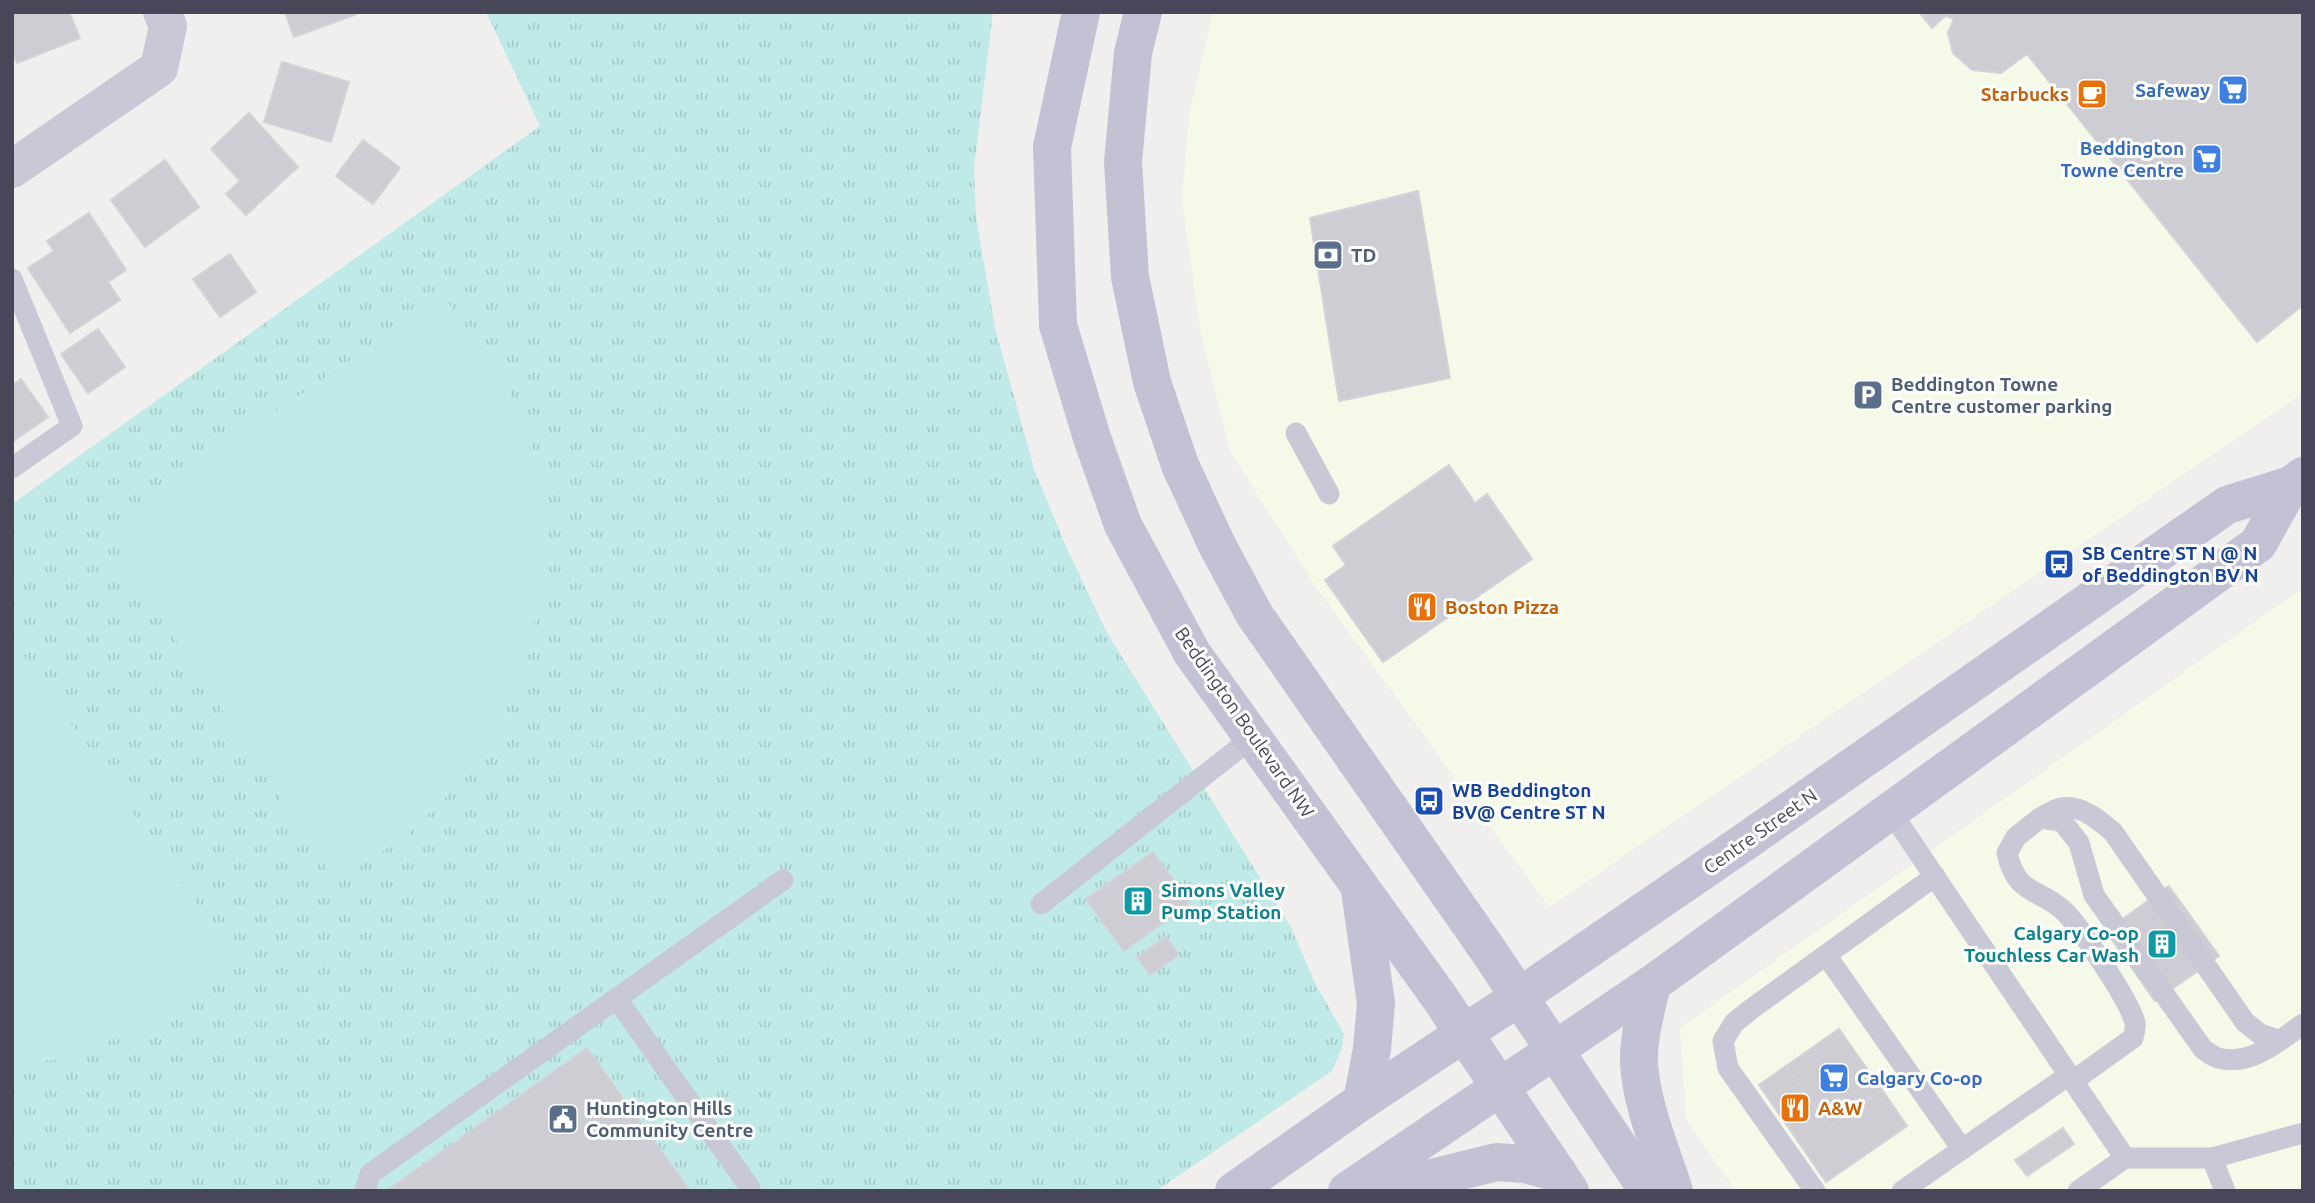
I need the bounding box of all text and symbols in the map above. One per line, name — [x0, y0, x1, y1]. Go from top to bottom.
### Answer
supermarket icon: Safeway — [2216, 73, 2250, 107]
cafe icon: Starbucks — [2075, 77, 2109, 111]
place label: Safeway — [2135, 79, 2210, 101]
place label: Starbucks — [1981, 83, 2069, 105]
place label: Beddington Towne Centre — [2060, 137, 2184, 181]
supermarket icon: Beddington Towne Centre — [2190, 142, 2224, 176]
bank icon: TD — [1311, 238, 1345, 272]
place label: TD — [1351, 244, 1376, 266]
place label: Beddington Towne Centre customer parking — [1891, 373, 2112, 417]
parking icon: Beddington Towne Centre customer parking — [1851, 378, 1885, 412]
place label: SB Centre ST N @ N of Beddington BV N — [2082, 542, 2259, 586]
bus stop icon: SB Centre ST N @ N of Beddington BV N — [2042, 547, 2076, 581]
restaurant icon: Boston Pizza — [1405, 590, 1439, 624]
place label: Boston Pizza — [1445, 596, 1559, 618]
street label: Beddington Boulevard NW — [1171, 623, 1319, 821]
place label: WB Beddington BV@ Centre ST N — [1452, 779, 1606, 823]
bus stop icon: WB Beddington BV@ Centre ST N — [1412, 784, 1446, 818]
street label: Centre Street N — [1699, 784, 1821, 878]
place label: Simons Valley Pump Station — [1161, 879, 1285, 923]
building icon: Simons Valley Pump Station — [1121, 884, 1155, 918]
place label: Calgary Co-op Touchless Car Wash — [1964, 922, 2139, 966]
building icon: Calgary Co-op Touchless Car Wash — [2145, 927, 2179, 961]
supermarket icon: Calgary Co-op — [1817, 1061, 1851, 1095]
place label: Calgary Co-op — [1857, 1067, 1983, 1089]
restaurant icon: A&W — [1778, 1091, 1812, 1125]
place label: Huntington Hills Community Centre — [586, 1097, 753, 1141]
place label: A&W — [1818, 1097, 1863, 1119]
public building icon: Huntington Hills Community Centre — [546, 1102, 580, 1136]

